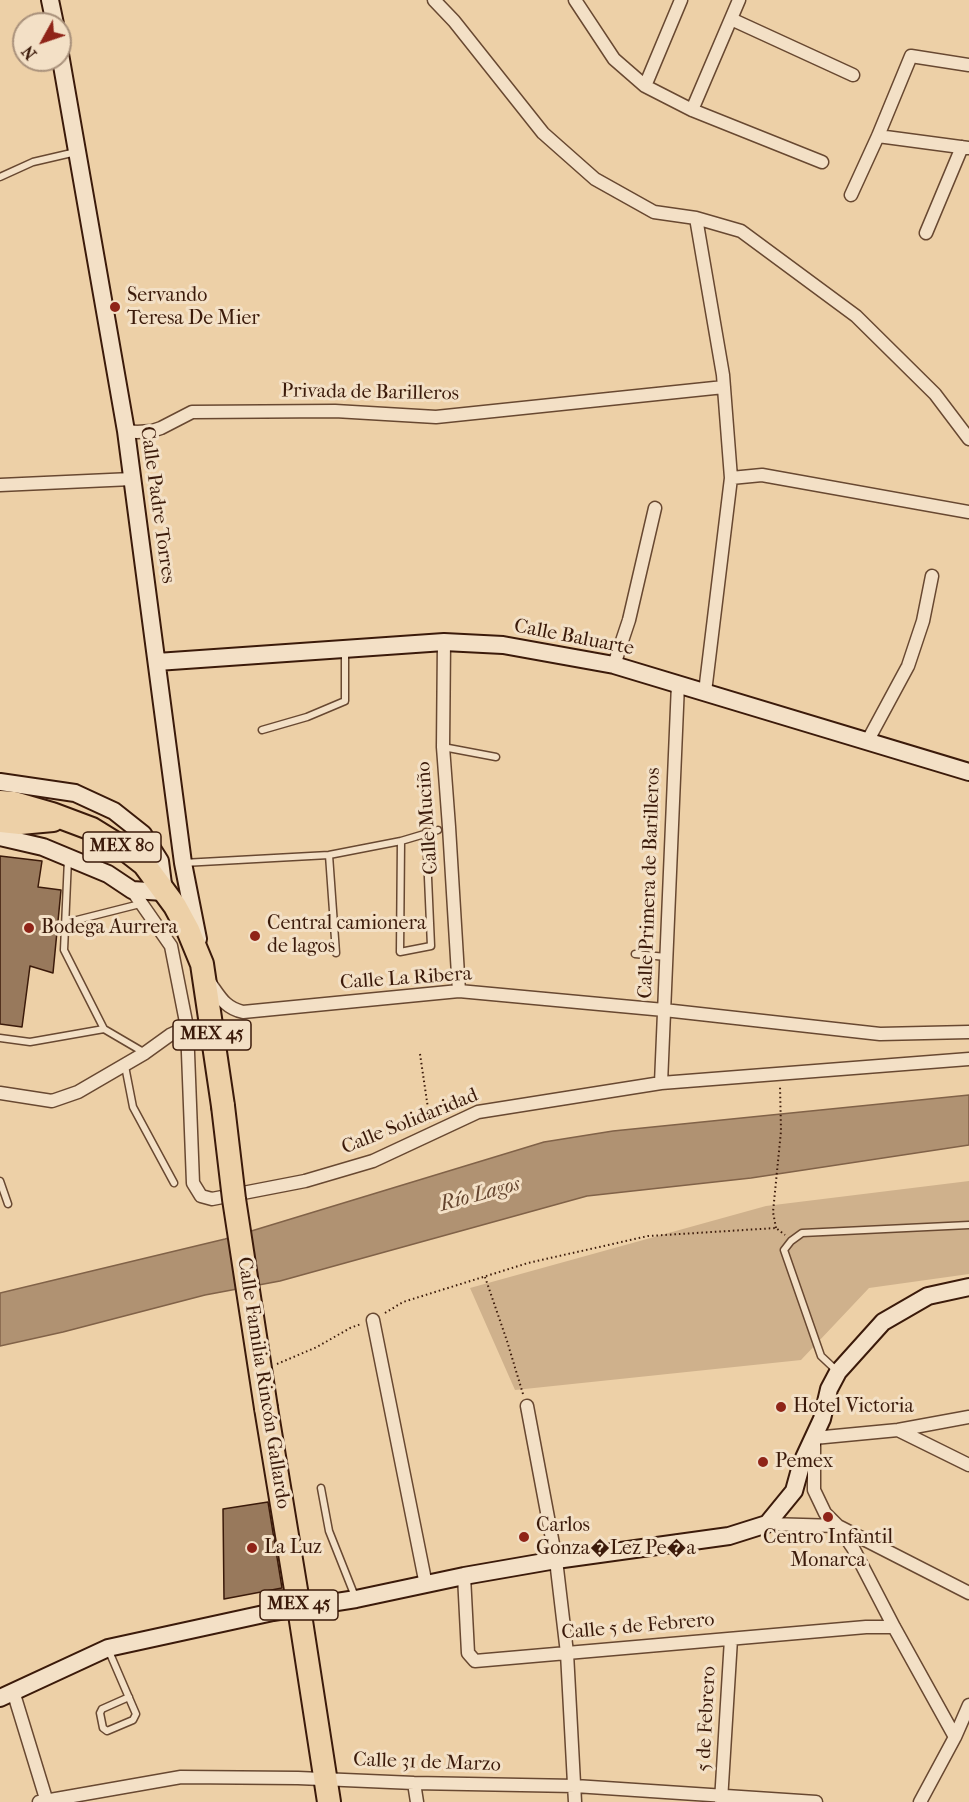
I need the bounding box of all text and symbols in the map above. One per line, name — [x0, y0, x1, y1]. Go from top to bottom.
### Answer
north arrow — [12, 12, 72, 72]
text: N — [18, 42, 41, 63]
place label: Servando Teresa De Mier — [127, 284, 260, 331]
marker: Servando Teresa De Mier — [108, 300, 122, 314]
street label: Privada de Barilleros — [281, 379, 459, 407]
street label: Calle Padre Torres — [134, 425, 180, 585]
street label: Calle Baluarte — [512, 615, 636, 661]
street label: Calle Muciño — [412, 761, 444, 875]
street label: Calle Primera de Barilleros — [634, 767, 666, 999]
road number: MEX 80 — [83, 832, 161, 862]
place label: Central camionera de lagos — [267, 912, 426, 959]
place label: Bodega Aurrera — [41, 916, 178, 940]
marker: Bodega Aurrera — [22, 921, 36, 935]
marker: Central camionera de lagos — [248, 929, 262, 943]
street label: Calle La Ribera — [339, 962, 473, 996]
road number: MEX 45 — [173, 1020, 251, 1050]
street label: Calle Solidaridad — [338, 1084, 482, 1160]
water label: Río Lagos — [437, 1172, 523, 1218]
street label: Calle Familia Rincón Gallardo — [231, 1255, 295, 1511]
place label: Hotel Victoria — [793, 1395, 914, 1419]
marker: Hotel Victoria — [774, 1400, 788, 1414]
place label: Pemex — [775, 1450, 833, 1474]
marker: Pemex — [756, 1455, 770, 1469]
marker: Centro Infantil Monarca — [821, 1510, 835, 1524]
place label: Carlos Gonza�Lez Pe�a — [536, 1514, 696, 1561]
place label: Centro Infantil Monarca — [763, 1526, 893, 1573]
marker: Carlos Gonza�Lez Pe�a — [517, 1530, 531, 1544]
place label: La Luz — [264, 1536, 322, 1560]
marker: La Luz — [245, 1541, 259, 1555]
road number: MEX 45 — [260, 1590, 338, 1620]
street label: Calle 5 de Febrero — [560, 1608, 716, 1646]
street label: 5 de Febrero — [692, 1666, 722, 1772]
street label: Calle 31 de Marzo — [353, 1748, 501, 1778]

